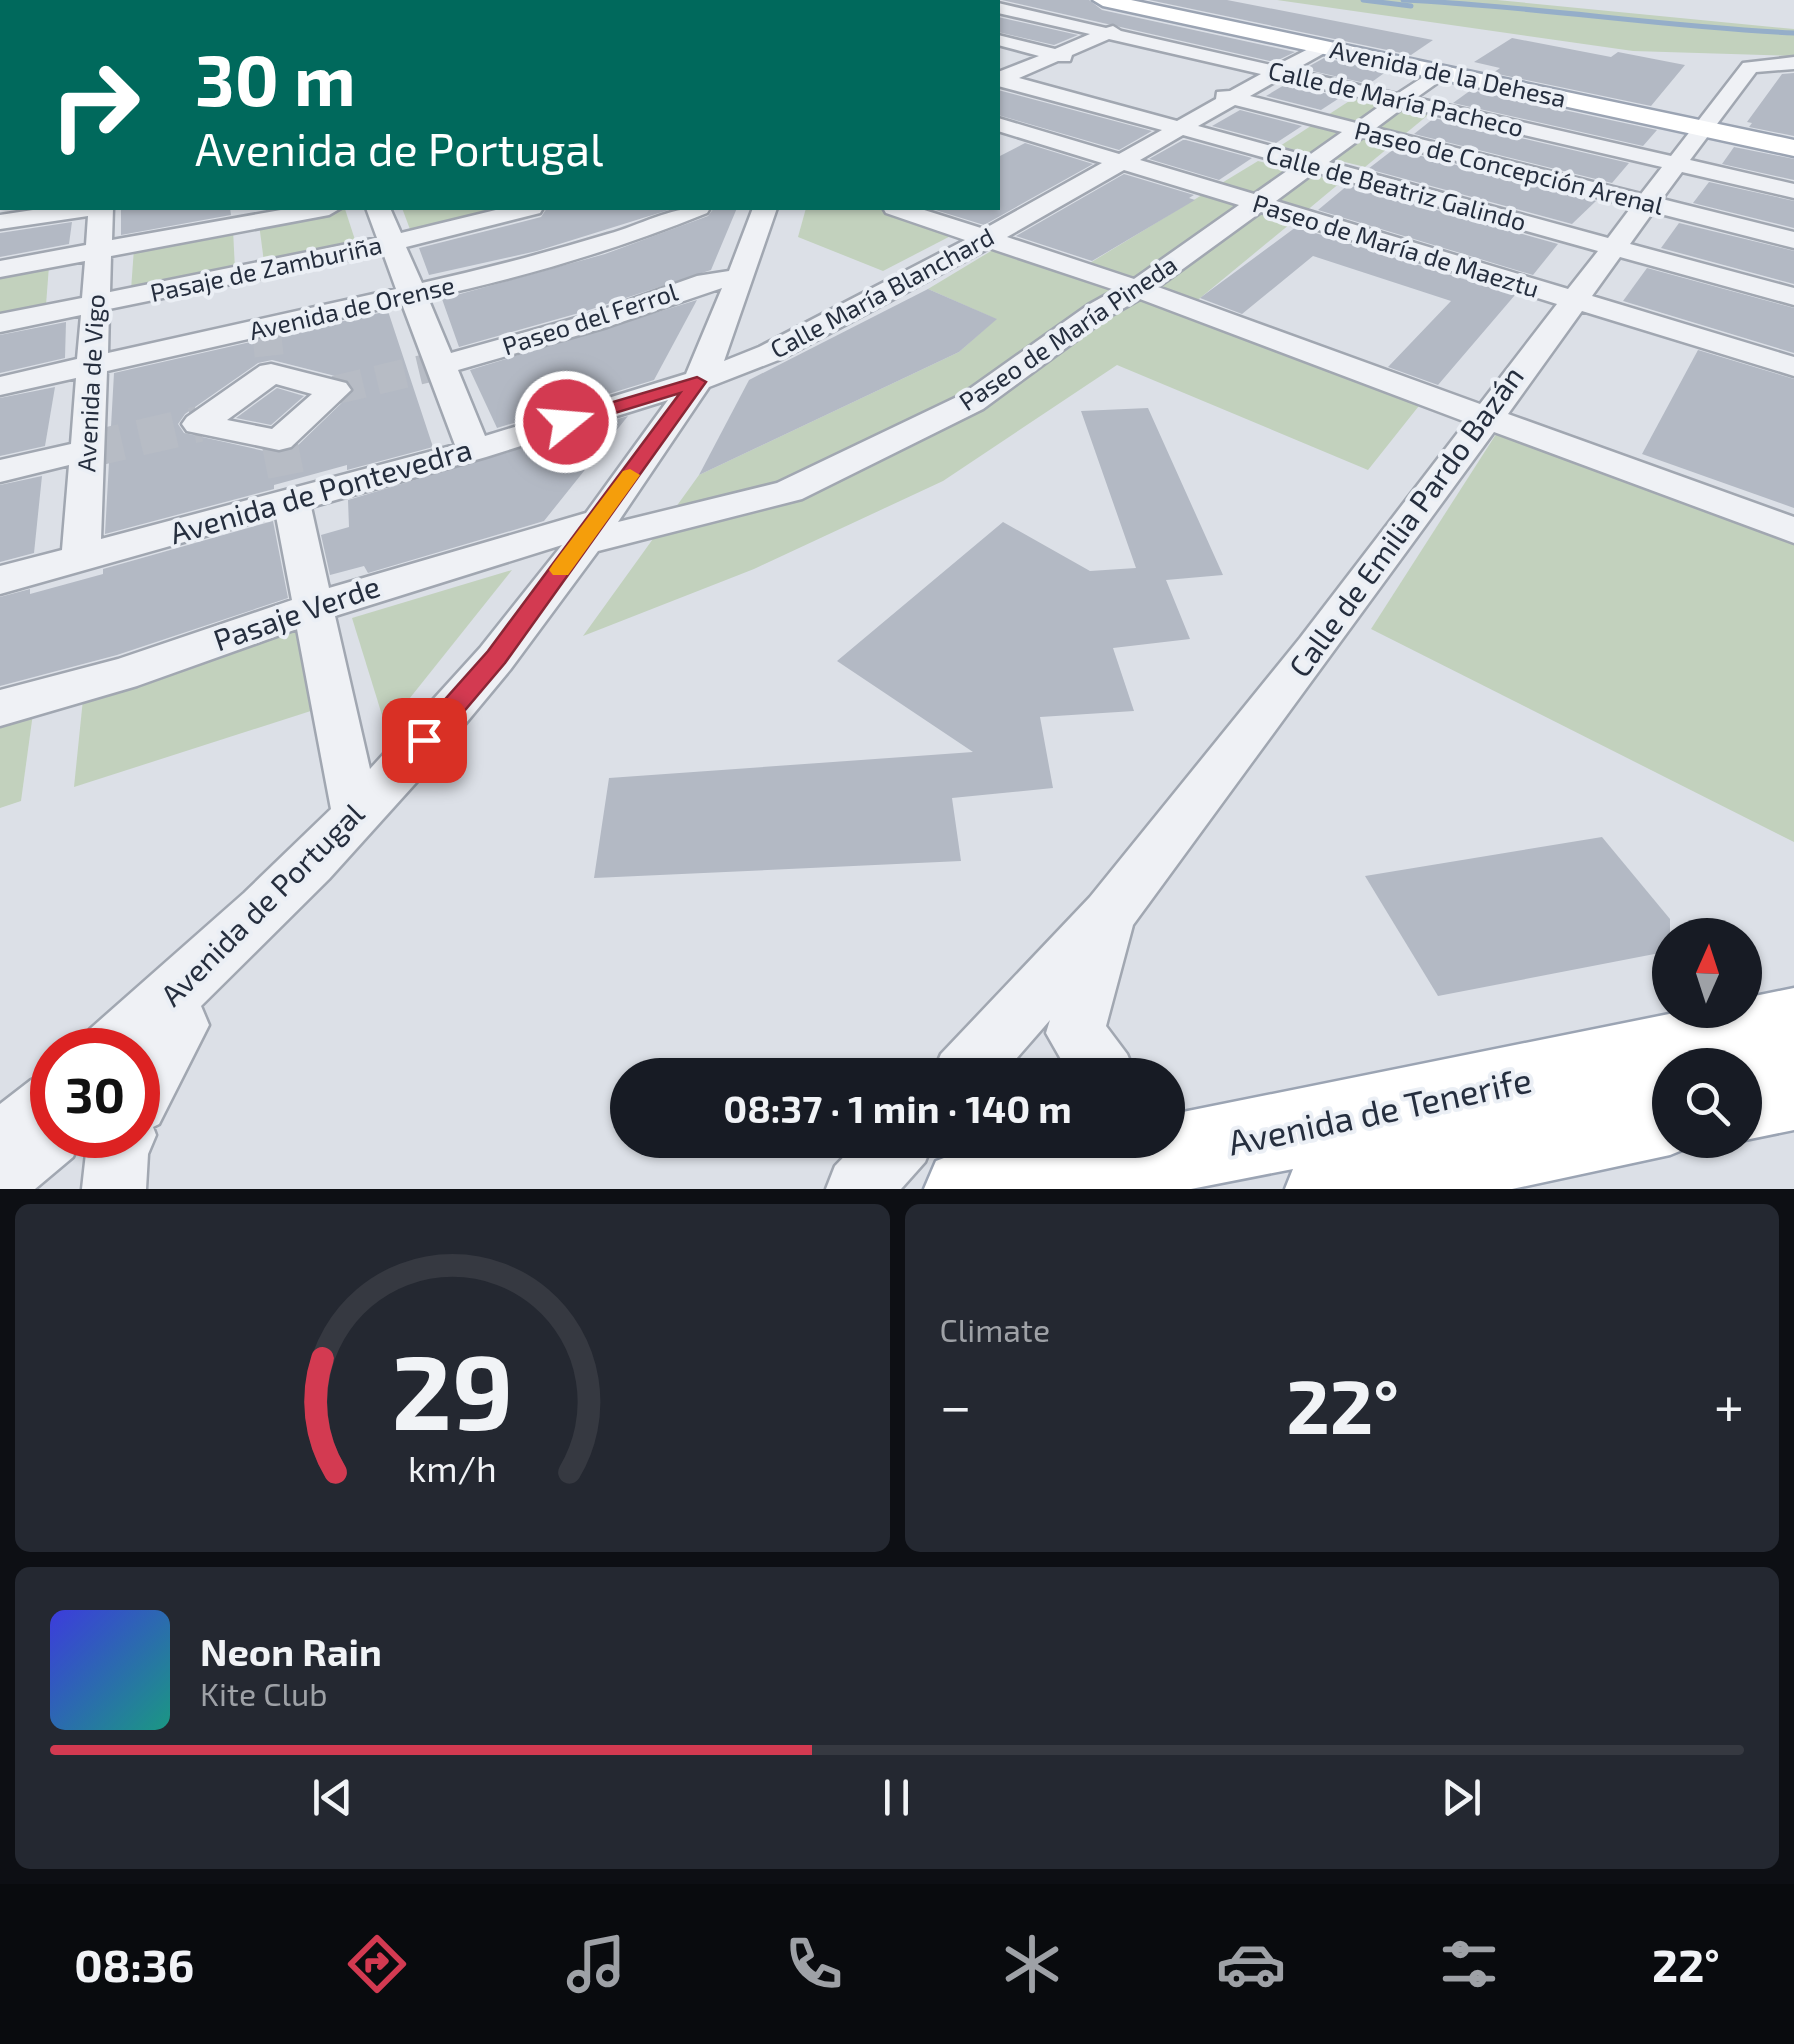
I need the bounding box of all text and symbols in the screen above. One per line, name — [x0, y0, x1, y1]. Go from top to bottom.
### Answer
street label: Avenida de la Dehesa — [1328, 33, 1569, 113]
text: 30 m — [195, 36, 356, 120]
icon: right — [30, 40, 160, 170]
street label: Calle de María Pacheco — [1266, 54, 1527, 142]
street label: Paseo de Concepción Arenal — [1352, 114, 1667, 220]
text: Avenida de Portugal — [195, 121, 603, 175]
street label: Calle de Beatriz Galindo — [1263, 138, 1530, 236]
street label: Paseo de María de Maeztu — [1250, 187, 1543, 303]
street label: Calle María Blanchard — [765, 220, 998, 364]
street label: Pasaje de Zamburiña — [147, 229, 384, 307]
street label: Paseo de María Pineda — [953, 248, 1182, 416]
street label: Avenida de Orense — [246, 269, 457, 345]
street label: Paseo del Ferrol — [498, 275, 682, 360]
street label: Avenida de Vigo — [70, 293, 110, 473]
street label: Calle de Emilia Pardo Bazán — [1281, 358, 1530, 683]
position arrow — [514, 370, 618, 474]
street label: Avenida de Pontevedra — [166, 430, 475, 550]
street label: Pasaje Verde — [208, 567, 384, 657]
pin — [382, 698, 467, 783]
icon: arrive — [397, 713, 452, 768]
street label: Avenida de Portugal — [153, 795, 371, 1013]
north arrow — [1652, 918, 1762, 1028]
map controls — [1652, 918, 1762, 1158]
speed limit sign: 30 — [30, 1028, 160, 1158]
button: search — [1652, 1048, 1762, 1158]
street label: Avenida de Tenerife — [1224, 1057, 1535, 1163]
text: 08:37 · 1 min · 140 m — [723, 1085, 1072, 1131]
text: Climate — [940, 1310, 1050, 1348]
text: 29 — [391, 1326, 513, 1451]
text: 22° — [1286, 1359, 1399, 1449]
text: − — [940, 1371, 972, 1437]
text: + — [1714, 1371, 1744, 1437]
text: km/h — [408, 1446, 497, 1489]
text: Neon Rain — [200, 1628, 382, 1674]
text: Kite Club — [200, 1674, 328, 1712]
icon: previous — [305, 1770, 360, 1825]
icon: pause — [869, 1770, 924, 1825]
icon: next — [1434, 1770, 1489, 1825]
icon: directions — [342, 1929, 412, 1999]
icon: music — [561, 1929, 631, 1999]
icon: phone — [779, 1929, 849, 1999]
icon: climate — [997, 1929, 1067, 1999]
icon: car — [1216, 1929, 1286, 1999]
icon: filters — [1434, 1929, 1504, 1999]
text: 08:36 — [74, 1937, 194, 1991]
text: 22° — [1652, 1937, 1720, 1991]

